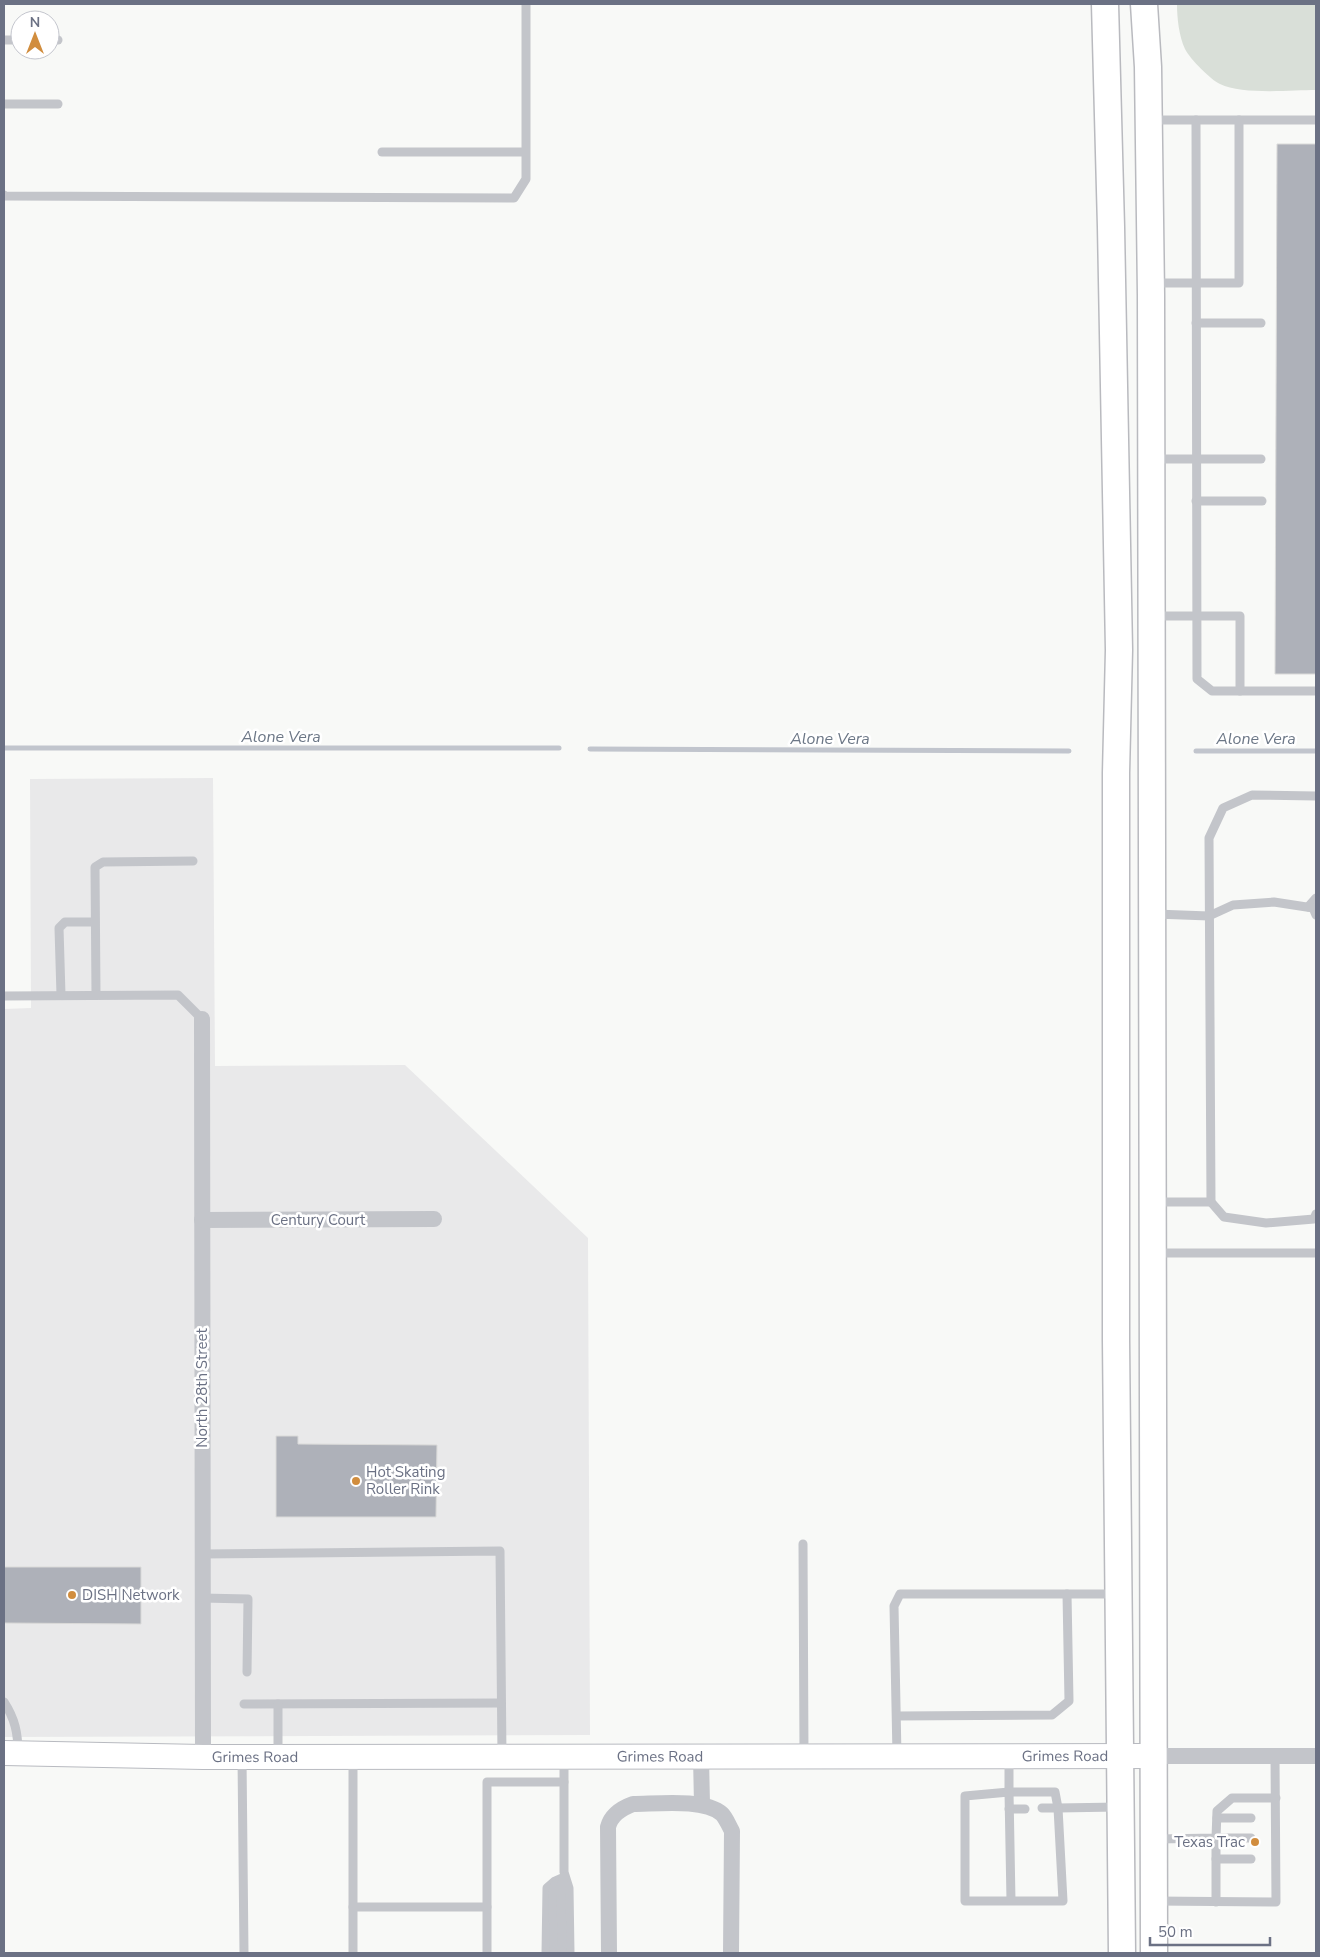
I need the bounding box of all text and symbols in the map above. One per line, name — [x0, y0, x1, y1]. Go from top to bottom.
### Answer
north arrow — [10, 10, 60, 60]
text: N — [30, 13, 40, 32]
water label: Alone Vera — [240, 726, 321, 748]
water label: Alone Vera — [789, 728, 870, 750]
water label: Alone Vera — [1215, 728, 1296, 750]
street label: Century Court — [271, 1210, 366, 1230]
street label: North 28th Street — [192, 1328, 212, 1448]
place label: Hot Skating Roller Rink — [366, 1462, 445, 1499]
marker: Hot Skating Roller Rink — [350, 1475, 362, 1487]
place label: DISH Network — [82, 1585, 180, 1605]
marker: DISH Network — [66, 1589, 78, 1601]
street label: Grimes Road — [617, 1746, 703, 1767]
street label: Grimes Road — [1022, 1746, 1108, 1766]
street label: Grimes Road — [212, 1747, 298, 1767]
place label: Texas Trac — [1174, 1832, 1245, 1852]
marker: Texas Trac — [1249, 1836, 1261, 1848]
scale bar — [1150, 1914, 1270, 1946]
text: 50 m — [1158, 1922, 1193, 1942]

